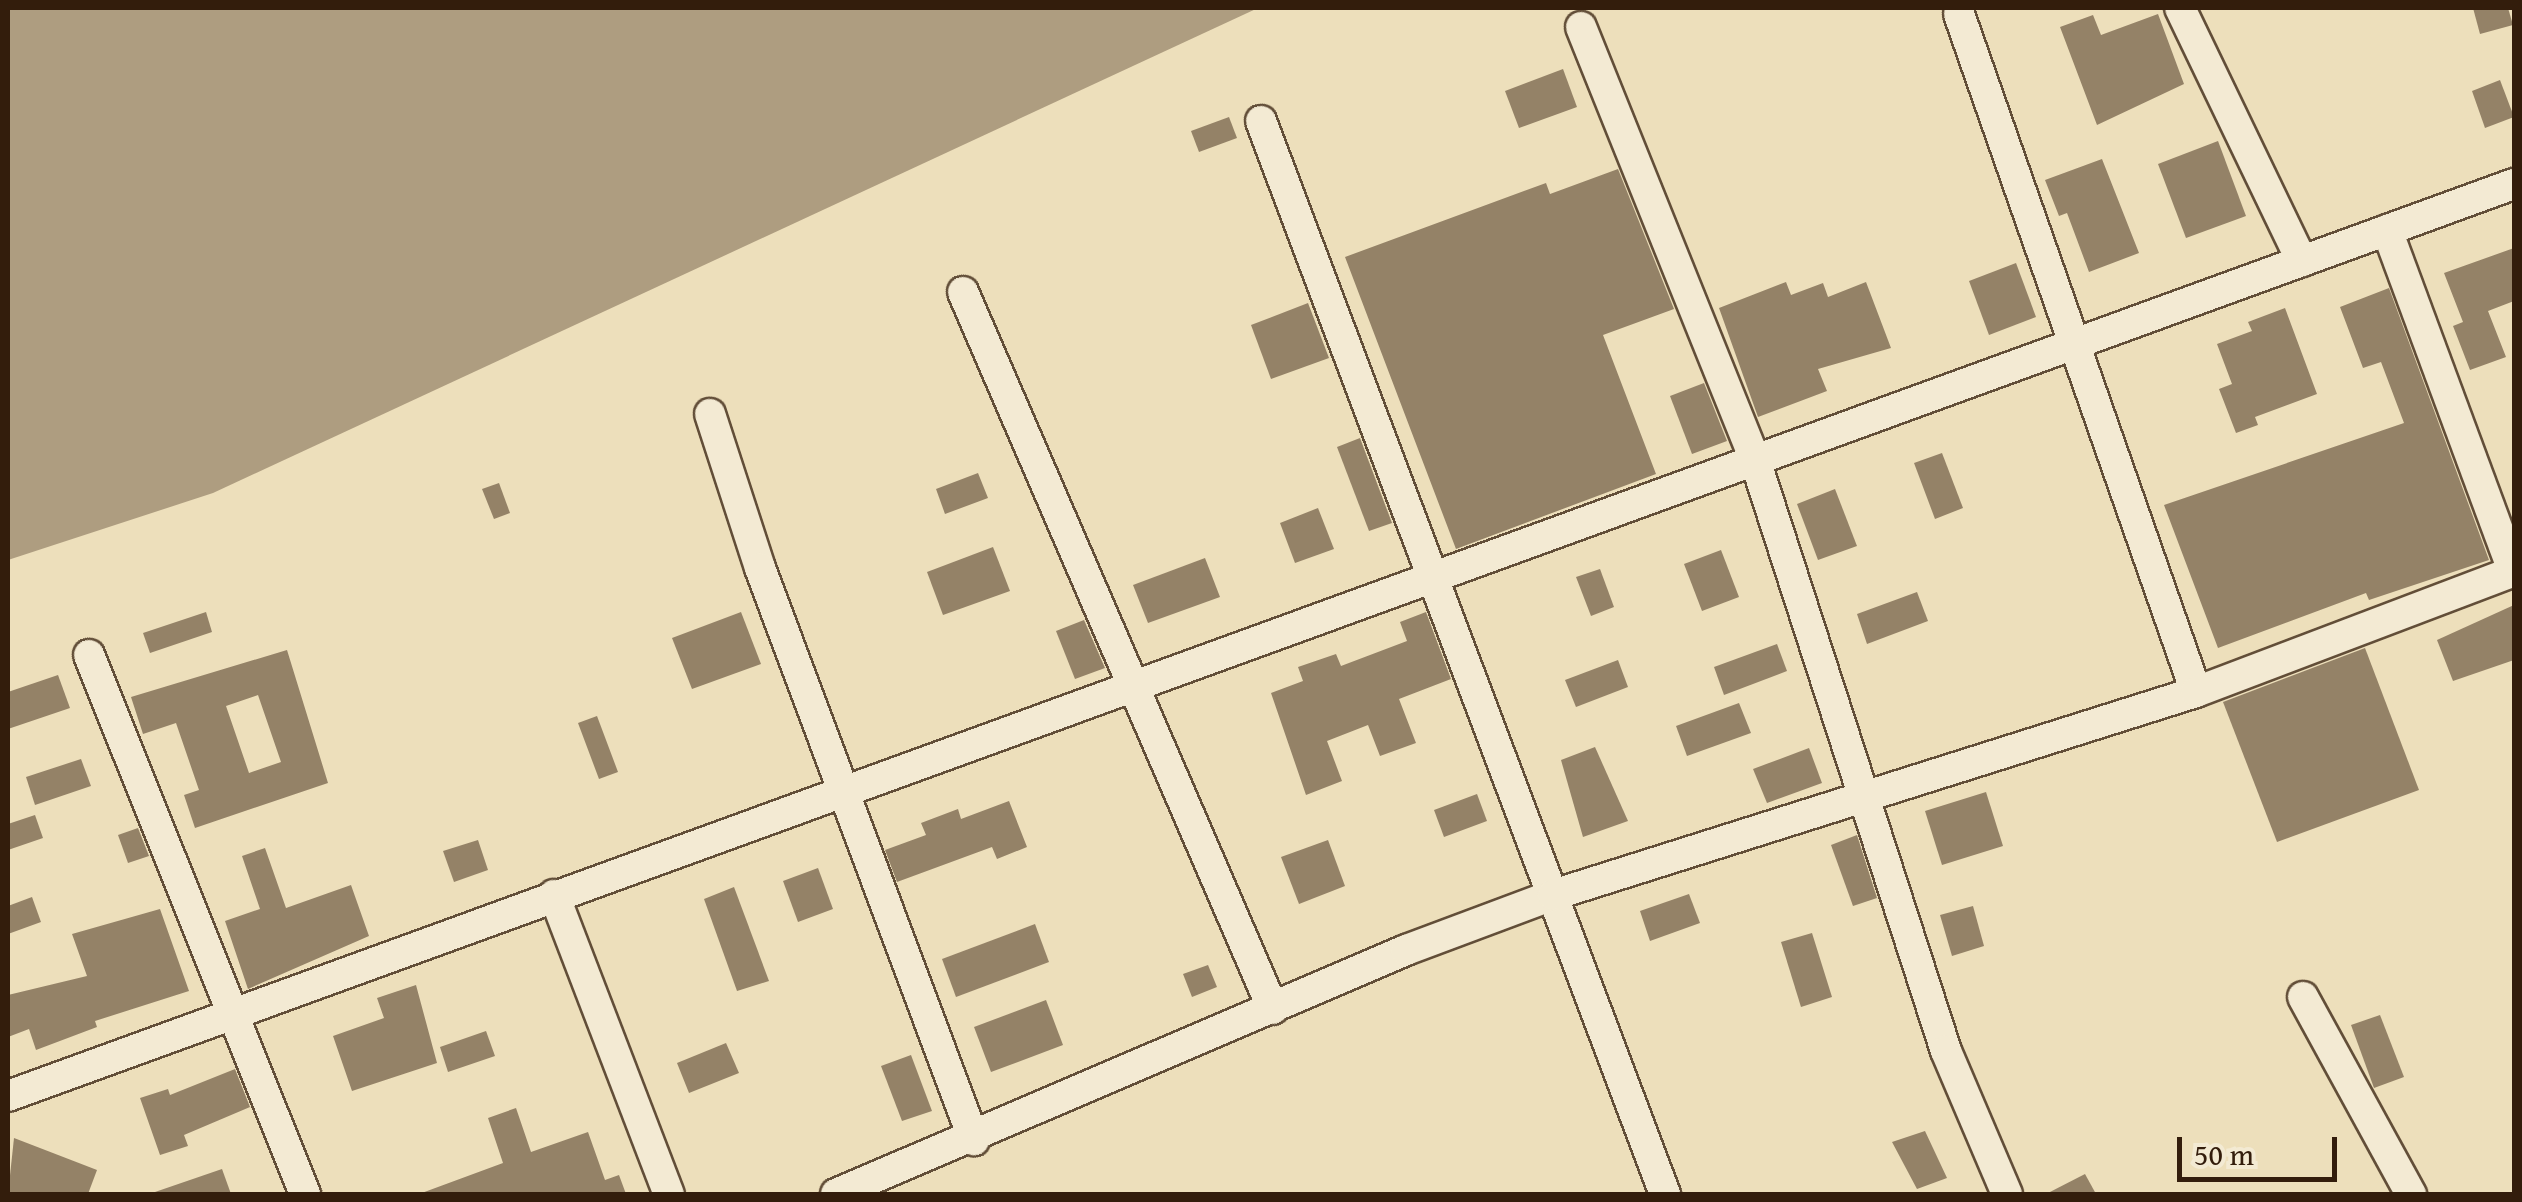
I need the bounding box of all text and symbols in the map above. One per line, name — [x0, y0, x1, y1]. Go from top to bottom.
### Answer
scale bar — [2182, 1117, 2342, 1179]
text: 50 m — [2194, 1132, 2254, 1176]

